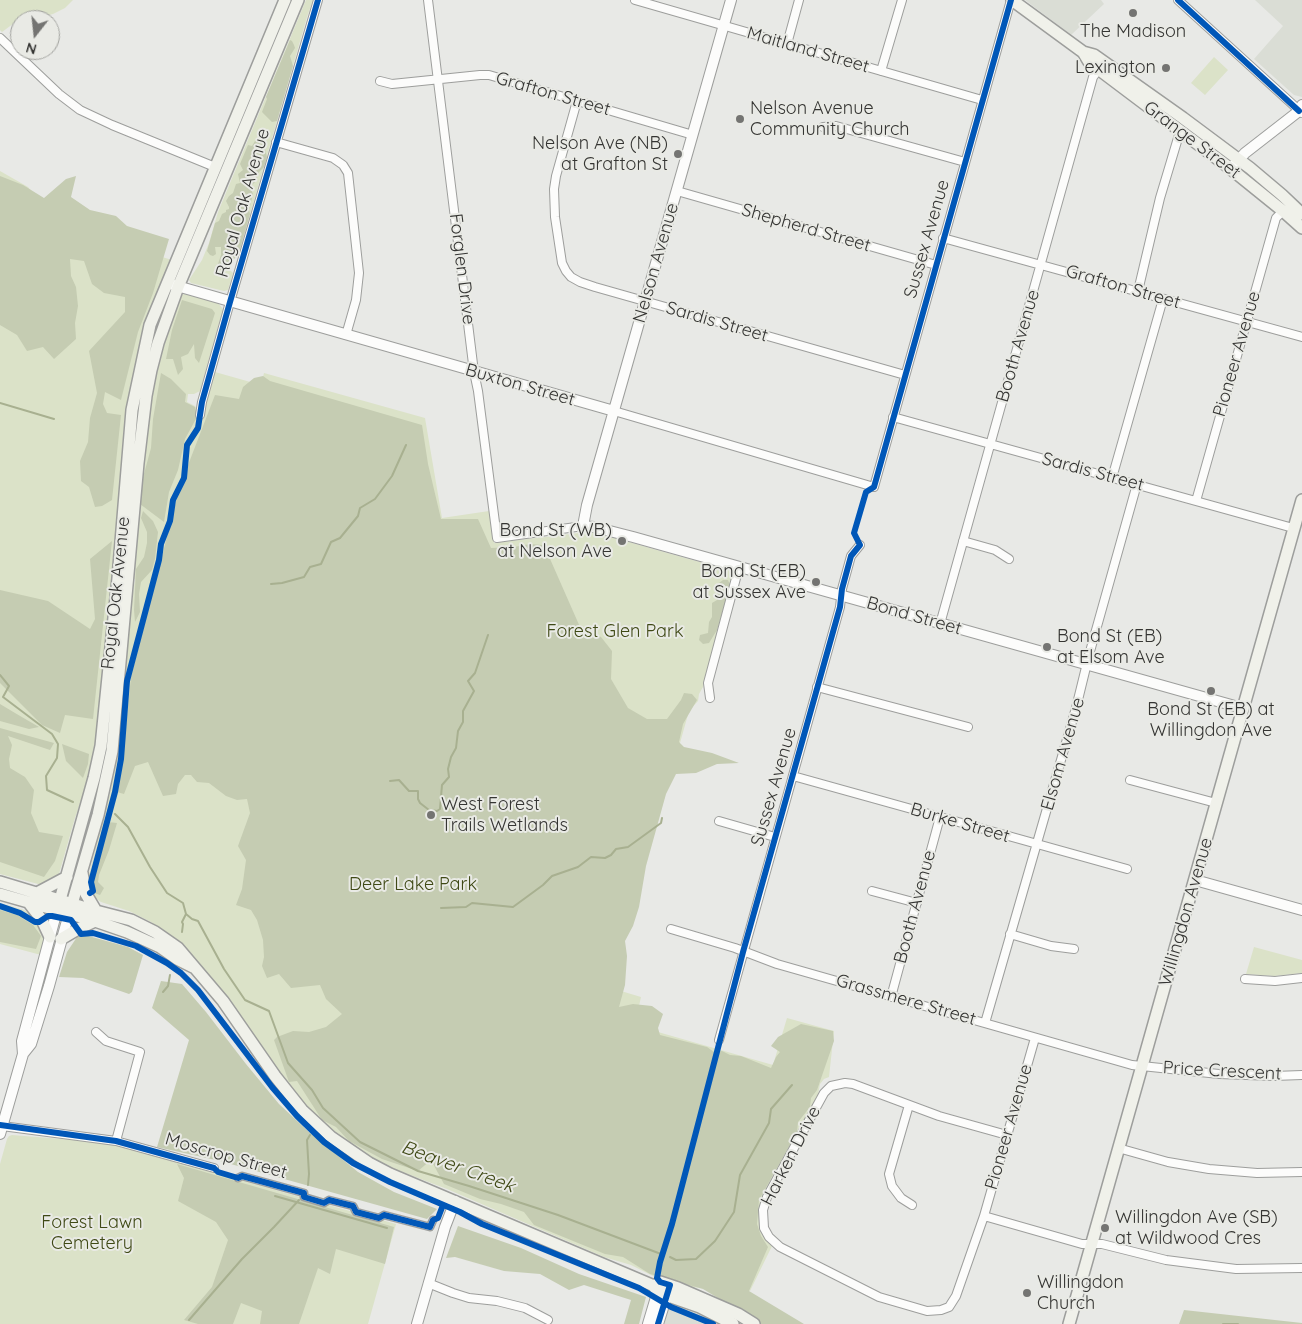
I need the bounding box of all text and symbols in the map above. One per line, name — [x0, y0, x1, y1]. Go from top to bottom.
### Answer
marker: The Madison — [1127, 7, 1139, 19]
north arrow — [10, 10, 60, 60]
place label: The Madison — [1080, 21, 1186, 43]
street label: Maitland Street — [744, 22, 872, 78]
text: N — [24, 38, 39, 59]
place label: Lexington — [1075, 57, 1156, 79]
marker: Lexington — [1160, 62, 1172, 74]
street label: Grafton Street — [493, 67, 613, 121]
street label: Grange Street — [1139, 97, 1245, 183]
place label: Nelson Avenue Community Church — [750, 98, 909, 140]
marker: Nelson Avenue Community Church — [734, 113, 746, 125]
street label: Royal Oak Avenue — [211, 126, 275, 280]
place label: Nelson Ave (NB) at Grafton St — [532, 133, 668, 176]
marker: Nelson Ave (NB) at Grafton St — [672, 148, 684, 160]
street label: Sussex Avenue — [900, 177, 954, 301]
street label: Shepherd Street — [739, 199, 873, 257]
street label: Nelson Avenue — [629, 201, 683, 325]
street label: Forglen Drive — [444, 212, 480, 326]
street label: Grafton Street — [1063, 260, 1183, 314]
street label: Booth Avenue — [992, 287, 1044, 405]
street label: Pioneer Avenue — [1209, 289, 1265, 419]
street label: Sardis Street — [664, 297, 770, 347]
street label: Buxton Street — [463, 359, 577, 411]
street label: Sardis Street — [1040, 448, 1146, 496]
street label: Royal Oak Avenue — [97, 515, 135, 671]
place label: Bond St (WB) at Nelson Ave — [497, 520, 612, 562]
marker: Bond St (WB) at Nelson Ave — [616, 535, 628, 547]
place label: Bond St (EB) at Sussex Ave — [692, 561, 806, 604]
marker: Bond St (EB) at Sussex Ave — [810, 576, 822, 588]
street label: Bond Street — [864, 592, 964, 640]
park label: Forest Glen Park — [546, 621, 684, 643]
place label: Bond St (EB) at Elsom Ave — [1057, 626, 1165, 669]
marker: Bond St (EB) at Elsom Ave — [1041, 641, 1053, 653]
marker: Bond St (EB) at Willingdon Ave — [1205, 685, 1217, 697]
street label: Elsom Avenue — [1037, 695, 1089, 813]
place label: Bond St (EB) at Willingdon Ave — [1147, 699, 1275, 742]
street label: Sussex Avenue — [747, 725, 801, 849]
place label: West Forest Trails Wetlands — [441, 794, 568, 836]
street label: Burke Street — [908, 799, 1012, 847]
marker: West Forest Trails Wetlands — [425, 809, 437, 821]
street label: Willingdon Avenue — [1154, 835, 1218, 989]
street label: Booth Avenue — [890, 848, 940, 966]
park label: Deer Lake Park — [349, 874, 477, 896]
street label: Grassmere Street — [834, 970, 978, 1030]
street label: Price Crescent — [1162, 1057, 1282, 1085]
street label: Pioneer Avenue — [981, 1062, 1037, 1192]
street label: Harken Drive — [757, 1103, 825, 1209]
street label: Moscrop Street — [162, 1128, 290, 1184]
water label: Beaver Creek — [398, 1136, 518, 1198]
place label: Willingdon Ave (SB) at Wildwood Cres — [1115, 1207, 1278, 1250]
park label: Forest Lawn Cemetery — [41, 1212, 143, 1254]
marker: Willingdon Ave (SB) at Wildwood Cres — [1099, 1222, 1111, 1234]
place label: Willingdon Church — [1037, 1272, 1124, 1315]
marker: Willingdon Church — [1021, 1287, 1033, 1299]

